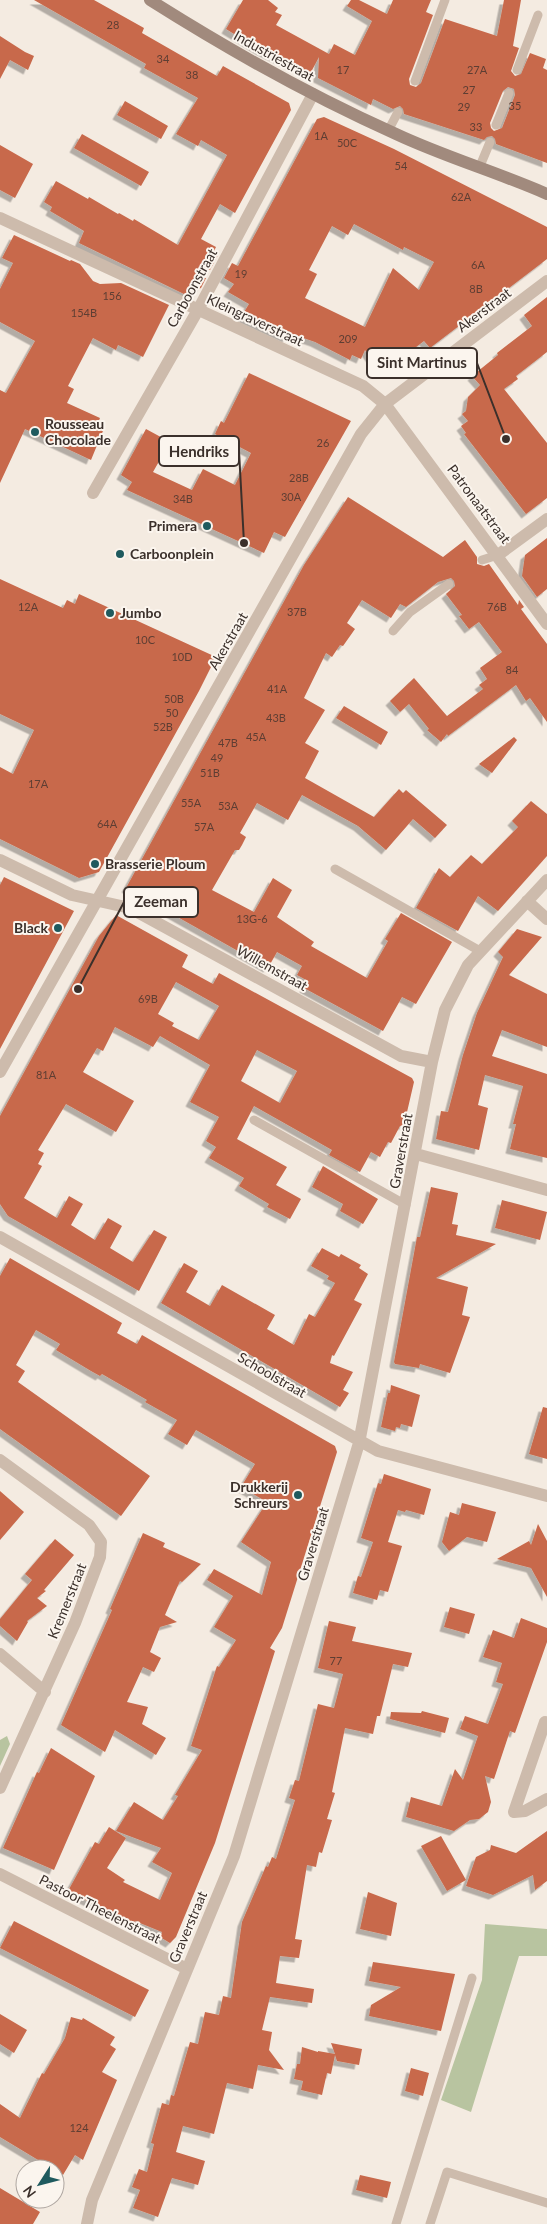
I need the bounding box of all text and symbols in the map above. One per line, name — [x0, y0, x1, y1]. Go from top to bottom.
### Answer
house number: 28 — [107, 18, 119, 31]
street label: Industriestraat — [231, 27, 317, 85]
house number: 34 — [157, 52, 170, 65]
house number: 17 — [337, 63, 349, 76]
house number: 27A — [467, 63, 488, 76]
house number: 38 — [186, 68, 198, 81]
house number: 27 — [463, 83, 475, 96]
house number: 35 — [509, 99, 521, 112]
house number: 29 — [458, 100, 470, 113]
house number: 33 — [470, 120, 482, 133]
house number: 1A — [314, 129, 328, 142]
house number: 50C — [337, 136, 358, 149]
house number: 54 — [395, 159, 408, 172]
house number: 62A — [451, 190, 472, 203]
street label: Carboonstraat — [163, 245, 220, 330]
house number: 6A — [471, 258, 485, 271]
house number: 19 — [235, 267, 247, 280]
house number: 8B — [469, 282, 483, 295]
street label: Akerstraat — [453, 284, 514, 336]
house number: 156 — [102, 289, 122, 302]
street label: Kleingraverstraat — [204, 290, 306, 349]
house number: 154B — [71, 306, 97, 319]
house number: 209 — [338, 332, 358, 345]
callout: Sint Martinus — [367, 348, 477, 378]
text: Sint Martinus — [377, 353, 467, 371]
place label: Rousseau Chocolade — [45, 415, 111, 448]
marker: Rousseau Chocolade — [29, 426, 41, 438]
callout: Hendriks — [159, 436, 239, 466]
house number: 26 — [317, 436, 329, 449]
text: Hendriks — [169, 442, 230, 460]
street label: Patronaatstraat — [444, 461, 515, 547]
house number: 28B — [289, 471, 309, 484]
house number: 30A — [281, 490, 302, 503]
house number: 34B — [173, 492, 193, 505]
place label: Primera — [148, 517, 197, 534]
marker: Primera — [201, 520, 213, 532]
place label: Carboonplein — [130, 545, 214, 562]
marker: Carboonplein — [114, 548, 126, 560]
house number: 12A — [18, 600, 39, 613]
house number: 76B — [487, 600, 507, 613]
place label: Jumbo — [120, 604, 161, 621]
house number: 37B — [287, 605, 307, 618]
marker: Jumbo — [104, 607, 116, 619]
street label: Akerstraat — [204, 609, 251, 673]
house number: 10C — [135, 633, 156, 646]
house number: 10D — [171, 650, 193, 663]
house number: 84 — [506, 663, 519, 676]
house number: 41A — [267, 682, 288, 695]
house number: 50B — [164, 692, 184, 705]
house number: 50 — [166, 706, 179, 719]
house number: 43B — [266, 711, 286, 724]
house number: 52B — [153, 720, 173, 733]
house number: 45A — [246, 730, 267, 743]
house number: 47B — [218, 736, 238, 749]
house number: 49 — [211, 751, 223, 764]
house number: 51B — [200, 766, 220, 779]
house number: 17A — [28, 777, 49, 790]
house number: 55A — [181, 796, 202, 809]
house number: 53A — [218, 799, 239, 812]
house number: 64A — [97, 817, 118, 830]
house number: 57A — [194, 820, 215, 833]
place label: Brasserie Ploum — [105, 855, 206, 872]
marker: Brasserie Ploum — [89, 858, 101, 870]
callout: Zeeman — [124, 887, 198, 917]
text: Zeeman — [134, 892, 188, 910]
house number: 13G-6 — [236, 912, 268, 925]
place label: Black — [14, 919, 49, 936]
marker: Black — [52, 922, 64, 934]
street label: Willemstraat — [234, 941, 311, 994]
house number: 69B — [138, 992, 158, 1005]
house number: 81A — [36, 1068, 57, 1081]
street label: Graverstraat — [386, 1112, 416, 1190]
street label: Schoolstraat — [235, 1348, 309, 1401]
place label: Drukkerij Schreurs — [230, 1478, 288, 1511]
marker: Drukkerij Schreurs — [292, 1489, 304, 1501]
street label: Graverstraat — [293, 1505, 332, 1583]
street label: Kremerstraat — [44, 1560, 89, 1641]
house number: 77 — [330, 1654, 342, 1667]
street label: Pastoor Theelenstraat — [37, 1871, 164, 1947]
street label: Graverstraat — [165, 1888, 210, 1965]
house number: 124 — [69, 2121, 89, 2134]
north arrow — [15, 2159, 65, 2209]
text: N — [19, 2183, 39, 2201]

